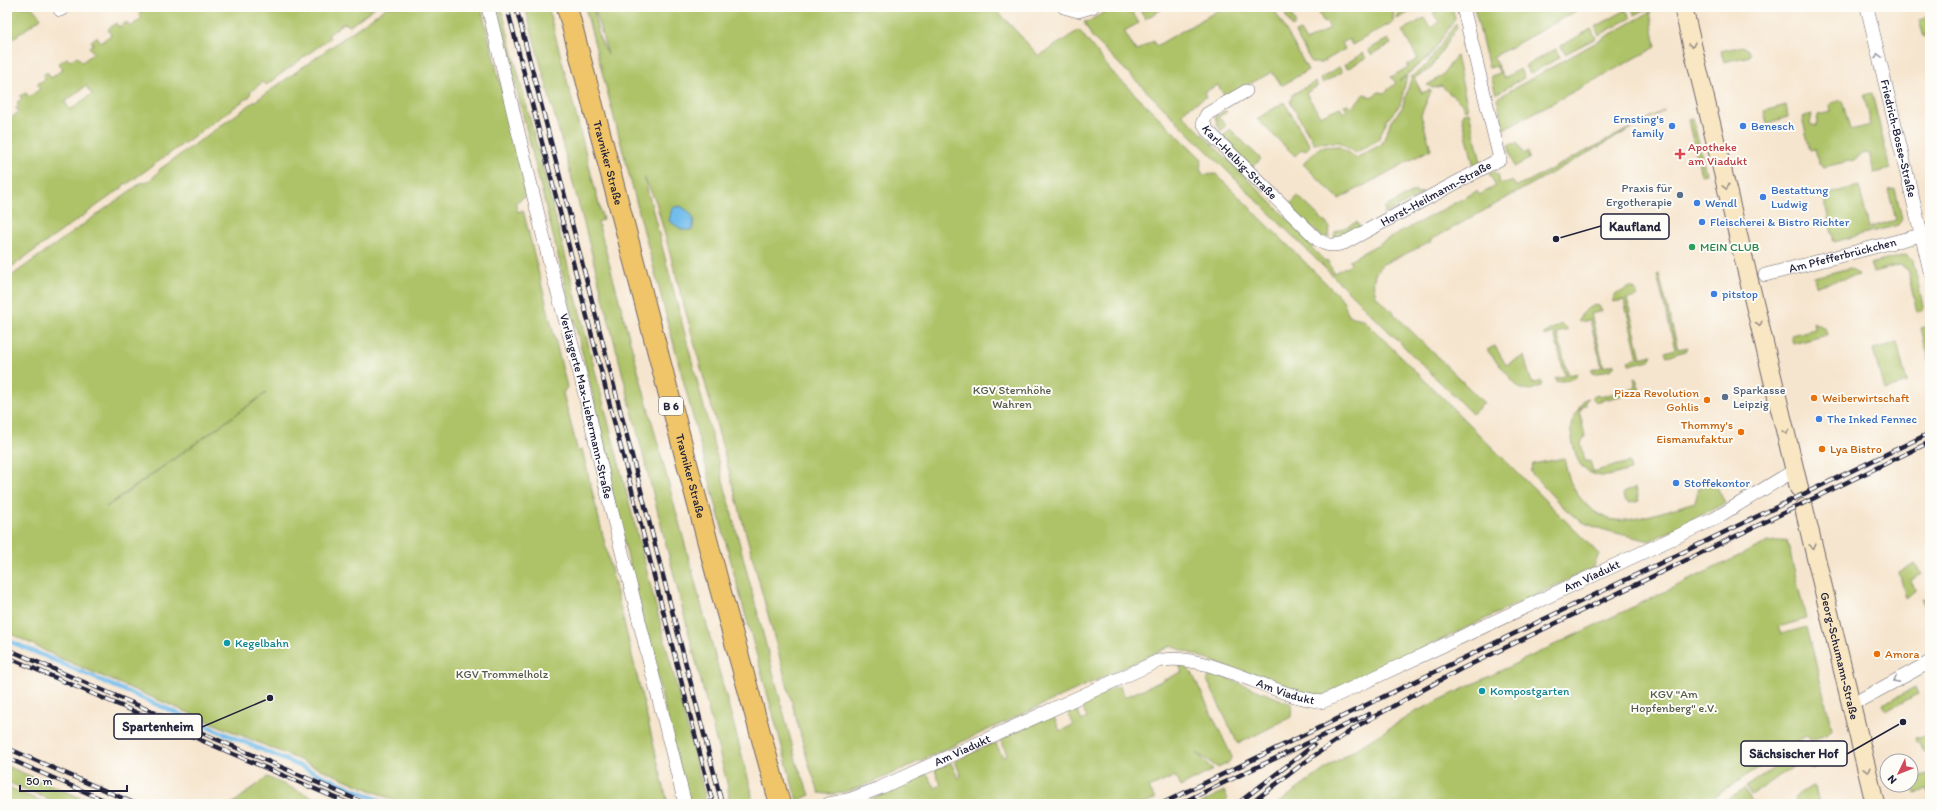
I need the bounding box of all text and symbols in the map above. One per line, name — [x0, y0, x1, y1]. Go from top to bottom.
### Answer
one-way arrow — [1687, 42, 1695, 48]
one-way arrow — [1875, 52, 1883, 59]
street label: Friedrich-Bosse-Straße — [1877, 78, 1919, 199]
place label: Ernsting's family — [1613, 112, 1664, 140]
street label: Travniker Straße — [590, 119, 626, 207]
place label: Benesch — [1751, 119, 1795, 133]
marker: Ernsting's family — [1667, 121, 1677, 131]
marker: Benesch — [1738, 121, 1748, 131]
street label: Karl-Helbig-Straße — [1199, 123, 1280, 203]
place label: Apotheke am Viadukt — [1688, 140, 1748, 168]
marker: Apotheke am Viadukt — [1675, 149, 1685, 159]
street label: Horst-Heilmann-Straße — [1378, 158, 1494, 229]
place label: Praxis für Ergotherapie — [1606, 181, 1672, 209]
one-way arrow — [1721, 183, 1730, 190]
place label: Bestattung Ludwig — [1771, 183, 1829, 211]
marker: Praxis für Ergotherapie — [1675, 190, 1685, 200]
marker: Bestattung Ludwig — [1758, 192, 1768, 202]
place label: Wendl — [1705, 196, 1738, 210]
marker: Wendl — [1692, 198, 1702, 208]
callout: Kaufland — [1601, 214, 1669, 239]
place label: Fleischerei & Bistro Richter — [1710, 215, 1850, 229]
marker: Fleischerei & Bistro Richter — [1697, 217, 1707, 227]
text: Kaufland — [1609, 219, 1662, 234]
street label: Am Pfefferbrückchen — [1787, 235, 1898, 276]
place label: MEIN CLUB — [1700, 240, 1760, 254]
marker: MEIN CLUB — [1687, 242, 1697, 252]
place label: pitstop — [1722, 287, 1758, 301]
marker: pitstop — [1709, 289, 1719, 299]
street label: Verlängerte Max-Liebermann-Straße — [557, 312, 615, 500]
one-way arrow — [1755, 321, 1763, 327]
park label: KGV Sternhöhe Wahren — [973, 383, 1052, 411]
place label: Sparkasse Leipzig — [1733, 383, 1786, 411]
place label: Pizza Revolution Gohlis — [1614, 386, 1699, 414]
place label: Weiberwirtschaft — [1822, 391, 1910, 405]
marker: Sparkasse Leipzig — [1720, 392, 1730, 402]
marker: Weiberwirtschaft — [1809, 393, 1819, 403]
marker: Pizza Revolution Gohlis — [1702, 395, 1712, 405]
road number: B 6 — [659, 397, 683, 415]
place label: The Inked Fennec — [1827, 412, 1918, 426]
marker: The Inked Fennec — [1814, 414, 1824, 424]
place label: Thommy's Eismanufaktur — [1656, 418, 1733, 446]
marker: Thommy's Eismanufaktur — [1736, 427, 1746, 437]
one-way arrow — [1781, 429, 1789, 435]
street label: Travniker Straße — [673, 432, 708, 520]
place label: Lya Bistro — [1830, 442, 1882, 456]
marker: Lya Bistro — [1817, 444, 1827, 454]
place label: Stoffekontor — [1684, 476, 1751, 490]
marker: Stoffekontor — [1671, 478, 1681, 488]
one-way arrow — [1808, 542, 1817, 549]
street label: Am Viadukt — [1562, 557, 1623, 595]
street label: Georg-Schumann-Straße — [1817, 591, 1862, 721]
place label: Kegelbahn — [235, 636, 290, 650]
marker: Kegelbahn — [222, 638, 232, 648]
place label: Amora — [1885, 647, 1919, 661]
marker: Amora — [1872, 649, 1882, 659]
park label: KGV Trommelholz — [456, 667, 549, 681]
street label: Am Viadukt — [1254, 676, 1316, 707]
one-way arrow — [1893, 676, 1900, 683]
place label: Kompostgarten — [1490, 684, 1570, 698]
marker: Kompostgarten — [1477, 686, 1487, 696]
park label: KGV "Am Hopfenberg" e.V. — [1631, 687, 1717, 715]
callout: Spartenheim — [114, 714, 202, 739]
text: Spartenheim — [122, 719, 194, 735]
street label: Am Viadukt — [932, 731, 993, 769]
callout: Sächsischer Hof — [1741, 741, 1847, 766]
text: Sächsischer Hof — [1749, 746, 1839, 761]
north arrow — [1879, 753, 1919, 793]
one-way arrow — [1862, 766, 1871, 773]
scale bar — [20, 767, 127, 793]
text: N — [1885, 772, 1899, 787]
text: 50 m — [26, 774, 52, 788]

